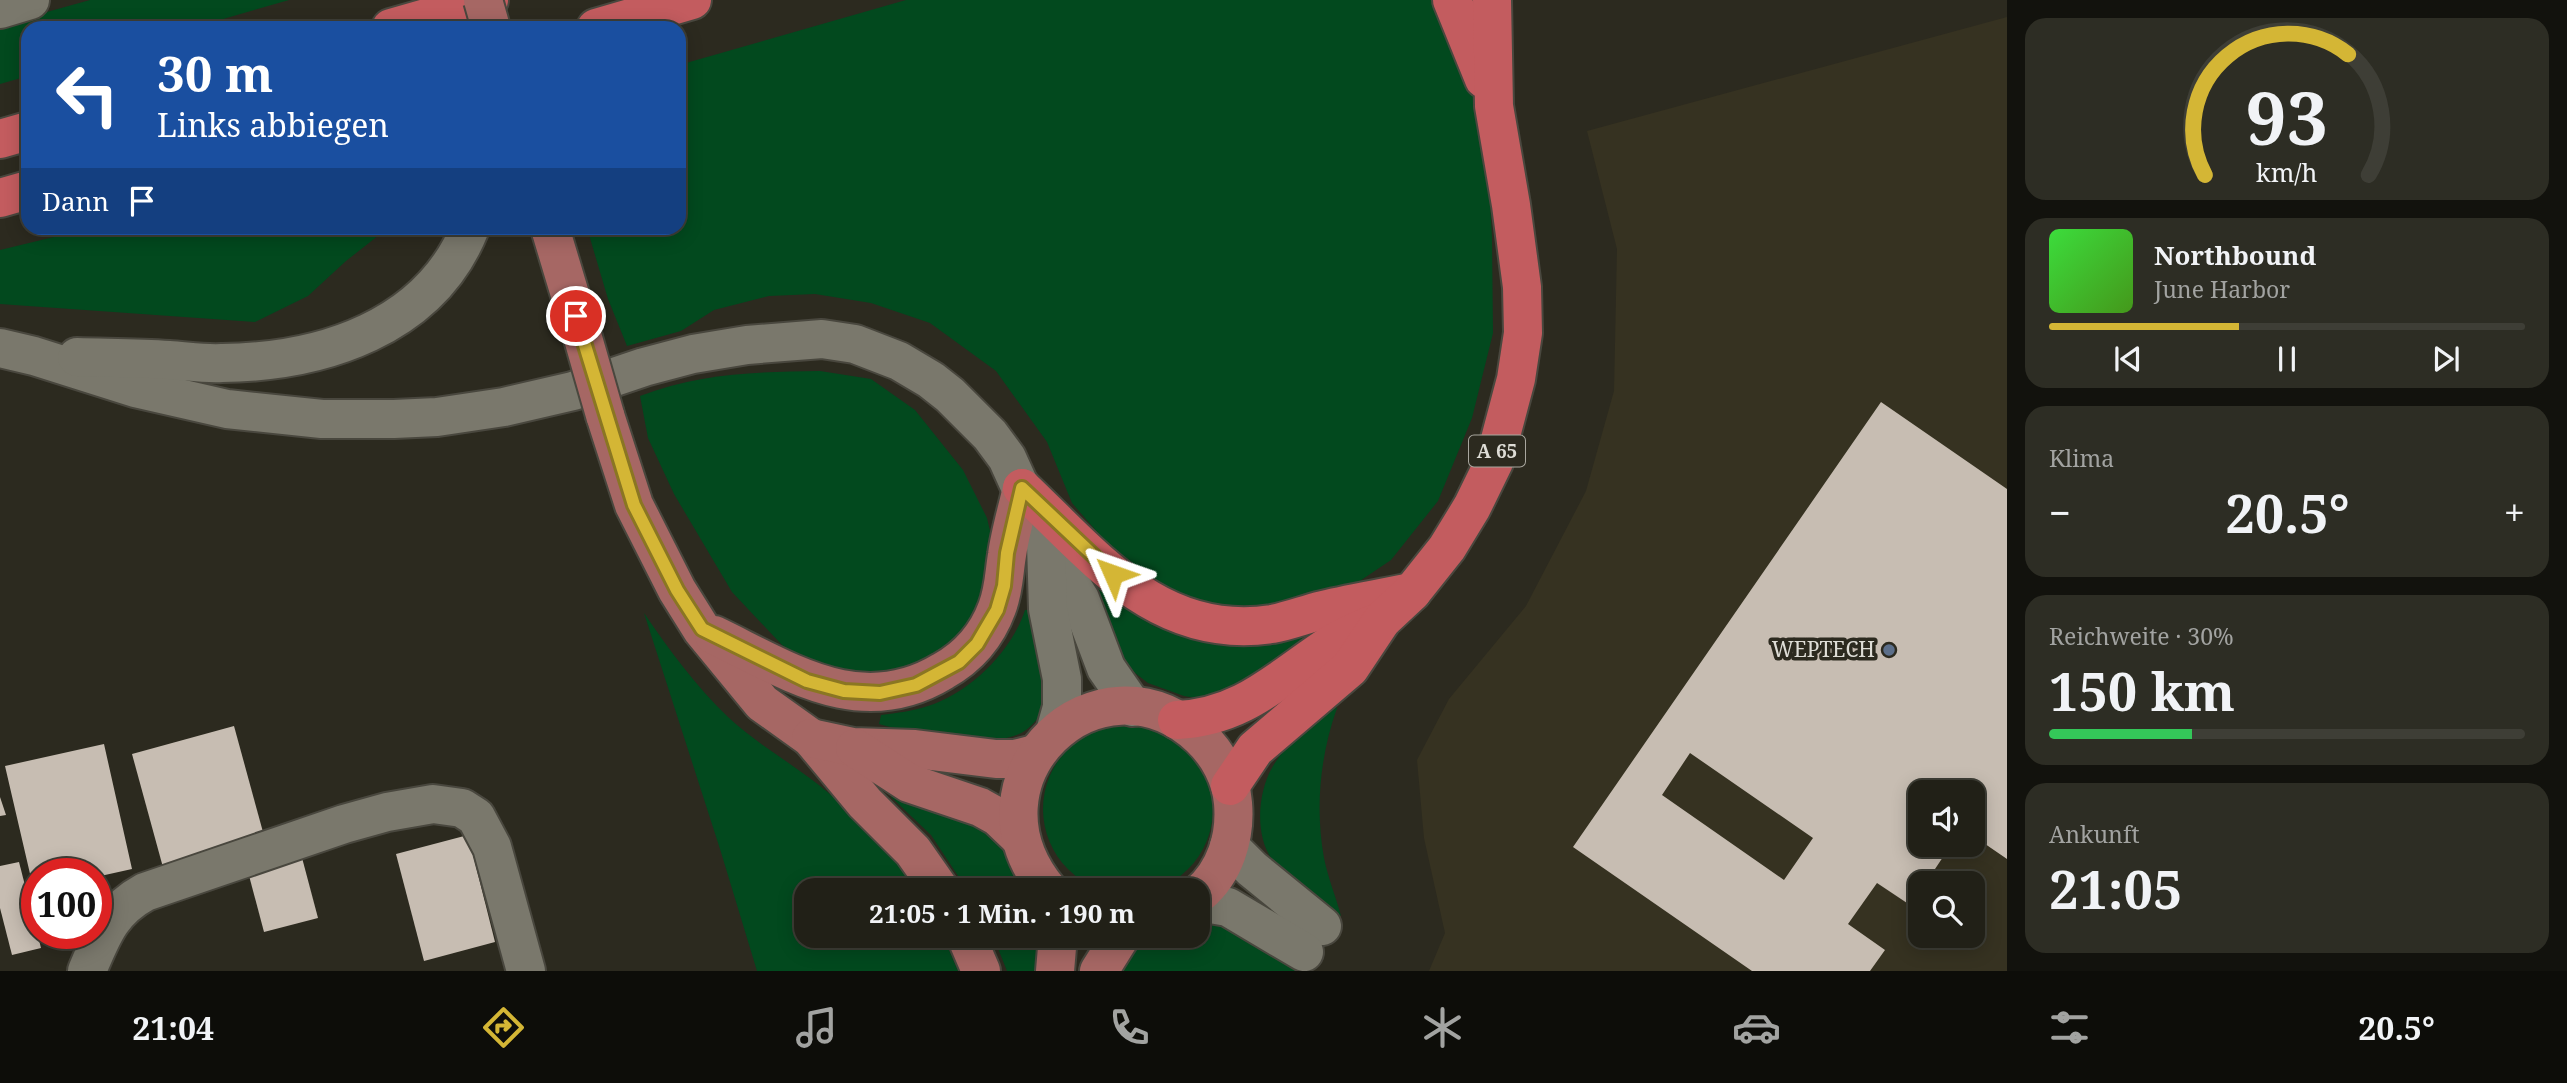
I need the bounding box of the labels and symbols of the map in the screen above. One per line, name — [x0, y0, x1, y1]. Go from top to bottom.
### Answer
pin — [546, 286, 606, 346]
road number: A 65 — [1469, 436, 1525, 466]
position arrow — [1076, 537, 1150, 611]
place label: WEPTECH — [1772, 635, 1875, 663]
marker: WEPTECH — [1881, 642, 1897, 658]
speed limit sign: 100 — [21, 858, 112, 949]

